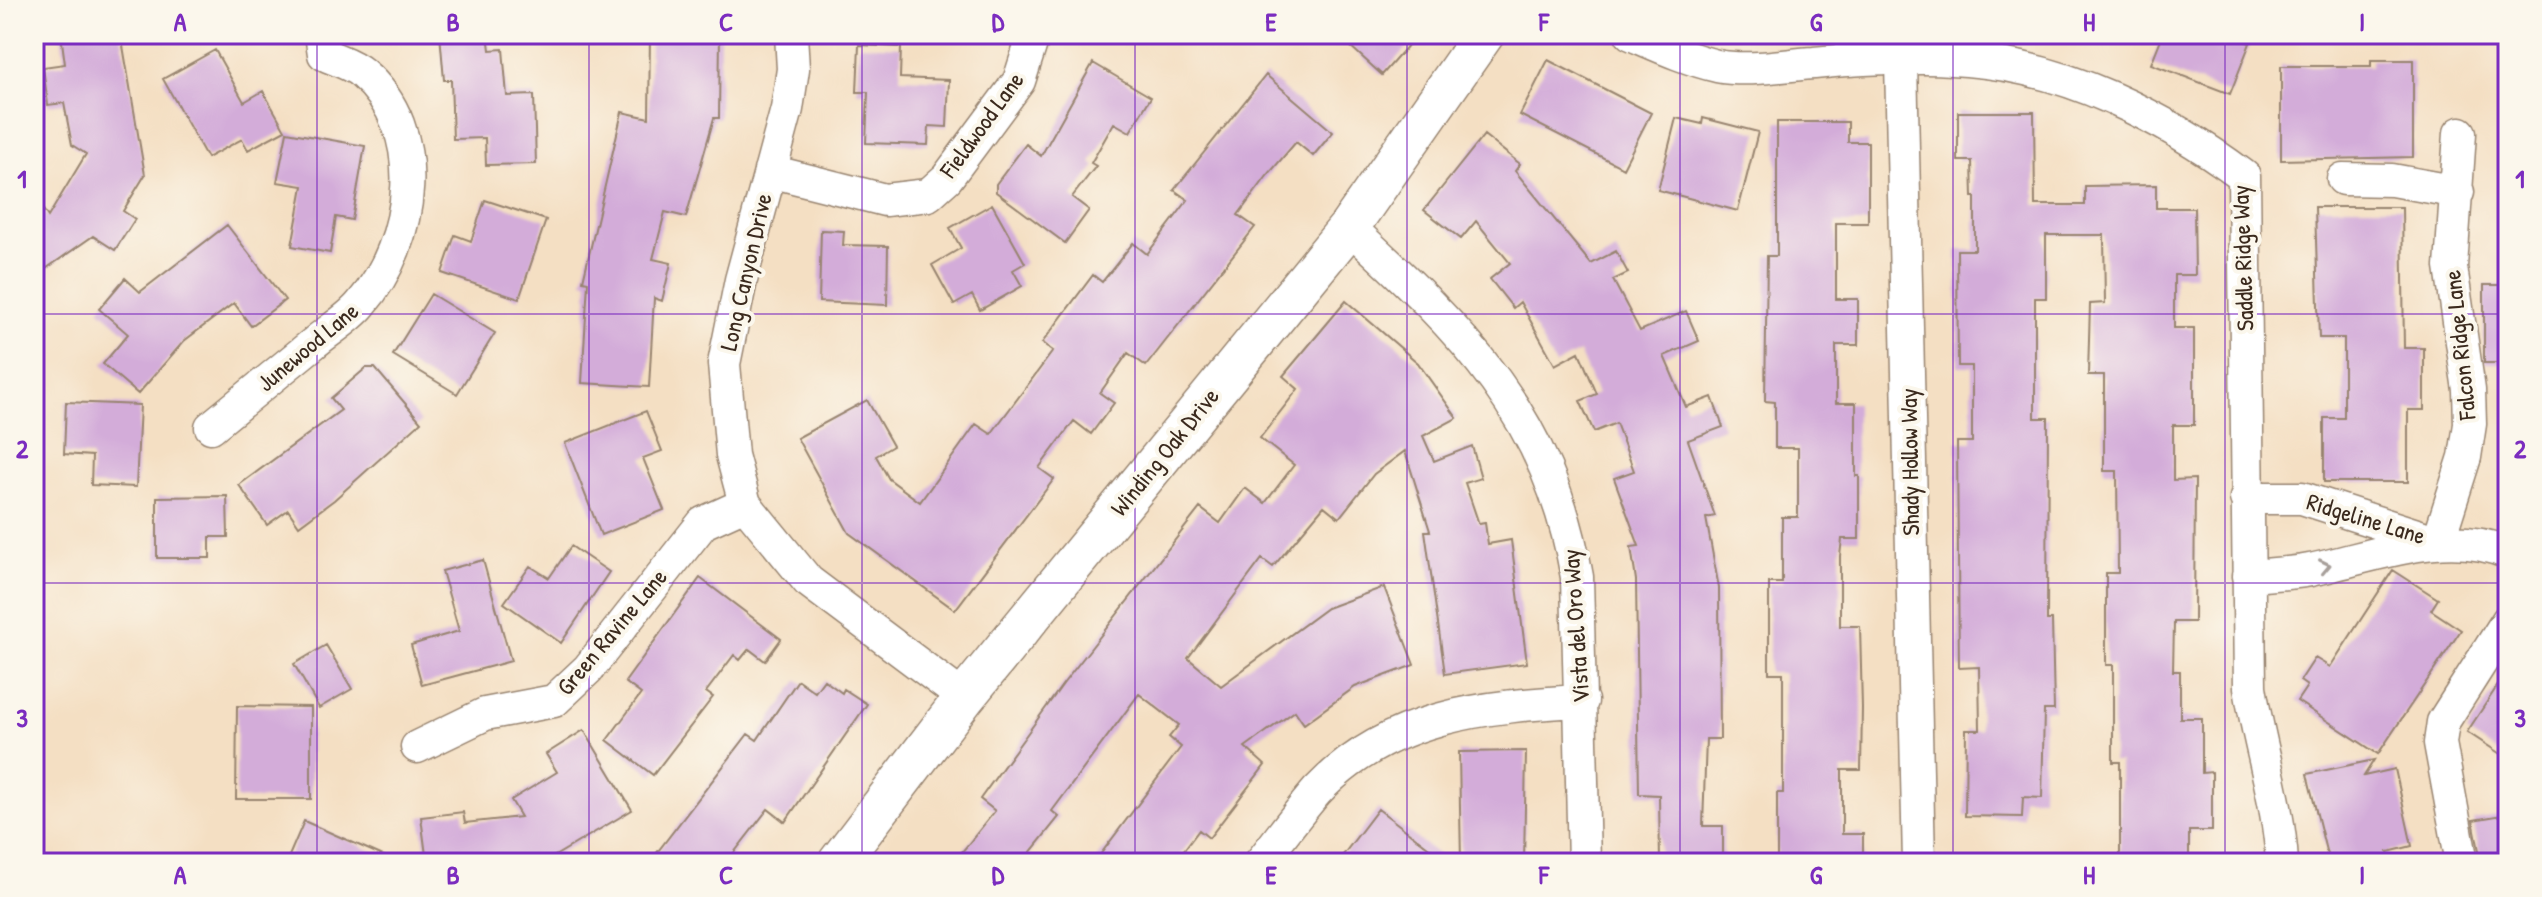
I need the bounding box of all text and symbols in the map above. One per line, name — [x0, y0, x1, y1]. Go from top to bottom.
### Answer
text: A — [174, 4, 187, 39]
text: B — [446, 4, 460, 39]
text: C — [719, 4, 733, 39]
text: D — [992, 4, 1005, 39]
text: E — [1265, 4, 1277, 39]
text: F — [1538, 4, 1550, 39]
text: G — [1810, 4, 1823, 39]
text: H — [2083, 4, 2095, 39]
text: I — [2359, 4, 2365, 39]
street label: Fieldwood Lane — [931, 65, 1031, 185]
text: 1 — [17, 161, 27, 196]
text: 1 — [2515, 161, 2525, 196]
street label: Saddle Ridge Way — [2223, 184, 2261, 332]
street label: Long Canyon Drive — [711, 190, 779, 354]
street label: Falcon Ridge Lane — [2435, 268, 2483, 422]
street label: Junewood Lane — [250, 294, 365, 398]
street label: Winding Oak Drive — [1103, 380, 1226, 522]
street label: Shady Hollow Way — [1892, 388, 1926, 536]
text: 2 — [16, 431, 29, 466]
text: 2 — [2514, 431, 2527, 466]
street label: Ridgeline Lane — [2303, 485, 2430, 551]
street label: Vista del Oro Way — [1554, 548, 1596, 704]
one-way arrow — [2318, 558, 2332, 575]
street label: Green Ravine Lane — [549, 561, 674, 701]
text: 3 — [16, 700, 28, 735]
text: 3 — [2514, 700, 2526, 735]
text: A — [174, 857, 187, 892]
text: B — [446, 857, 460, 892]
text: C — [719, 857, 733, 892]
text: D — [992, 857, 1005, 892]
text: E — [1265, 857, 1277, 892]
text: F — [1538, 857, 1550, 892]
text: G — [1810, 857, 1823, 892]
text: H — [2083, 857, 2095, 892]
text: I — [2359, 857, 2365, 892]

